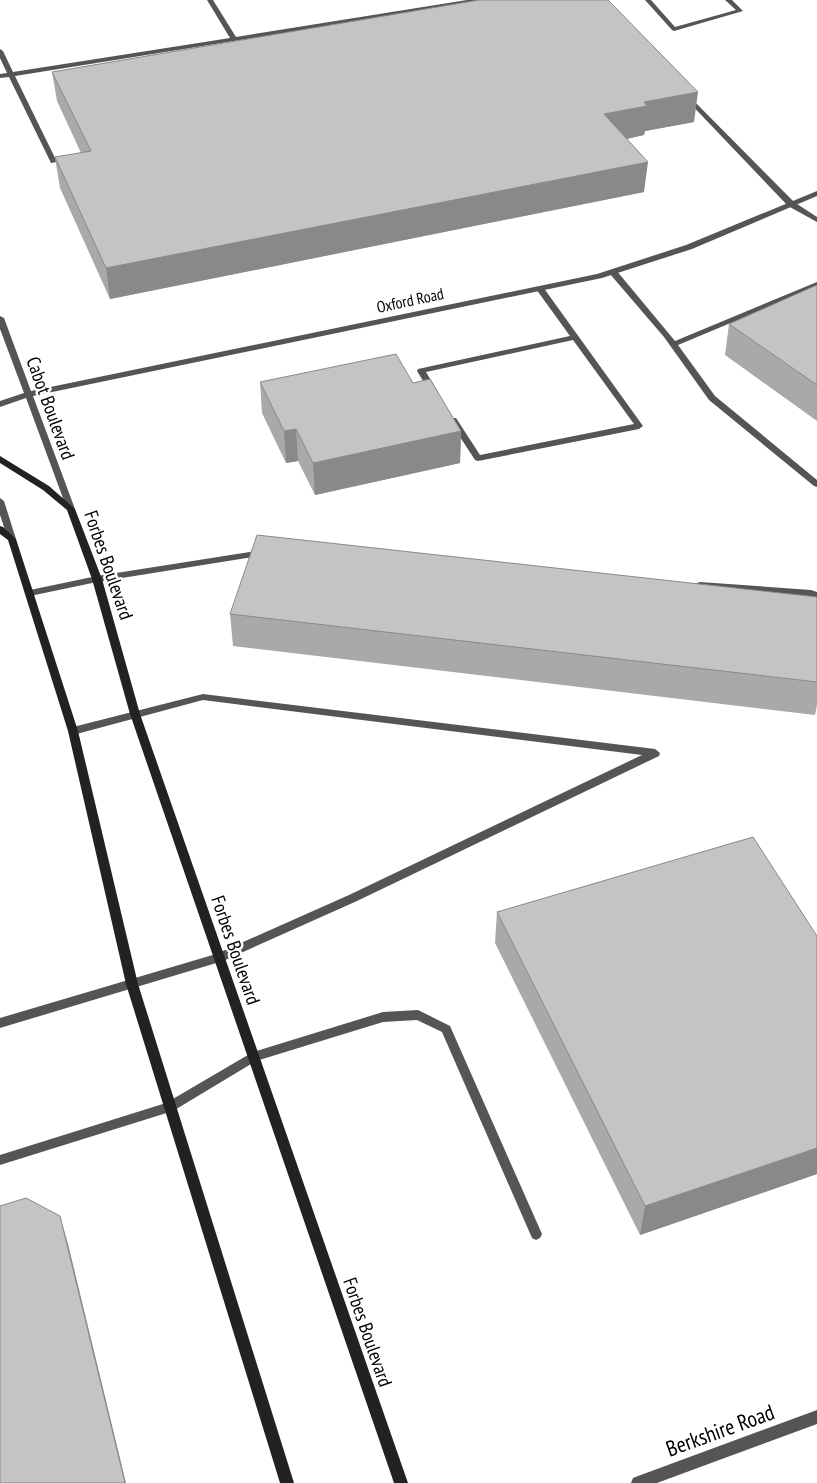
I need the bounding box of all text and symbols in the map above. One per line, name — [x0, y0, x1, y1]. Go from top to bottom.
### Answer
street label: Oxford Road — [375, 283, 445, 317]
street label: Cabot Boulevard — [21, 353, 81, 463]
street label: Forbes Boulevard — [79, 507, 139, 623]
street label: Forbes Boulevard — [206, 892, 266, 1008]
street label: Forbes Boulevard — [338, 1274, 398, 1390]
street label: Berkshire Road — [662, 1397, 778, 1463]

